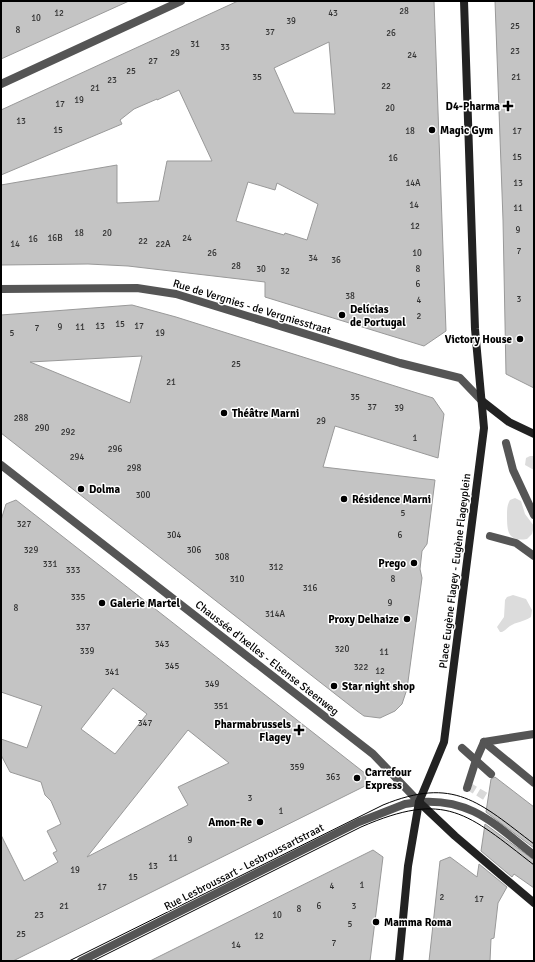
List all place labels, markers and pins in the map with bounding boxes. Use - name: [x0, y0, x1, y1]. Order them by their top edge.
- place label: D4-Pharma: [446, 100, 500, 113]
- marker: D4-Pharma: [503, 101, 513, 111]
- place label: Magic Gym: [440, 124, 493, 137]
- marker: Magic Gym: [427, 125, 437, 135]
- place label: Delícias de Portugal: [350, 303, 406, 329]
- marker: Delícias de Portugal: [337, 310, 347, 320]
- place label: Victory House: [445, 333, 513, 346]
- marker: Victory House: [515, 334, 525, 344]
- place label: Théâtre Marni: [232, 407, 299, 420]
- marker: Théâtre Marni: [219, 408, 229, 418]
- place label: Dolma: [89, 483, 120, 496]
- marker: Dolma: [76, 484, 86, 494]
- place label: Résidence Marni: [352, 493, 431, 506]
- marker: Résidence Marni: [339, 494, 349, 504]
- place label: Prego: [378, 557, 406, 570]
- marker: Prego: [409, 558, 419, 568]
- place label: Galerie Martel: [110, 597, 180, 610]
- marker: Galerie Martel: [97, 598, 107, 608]
- place label: Proxy Delhaize: [328, 613, 400, 626]
- marker: Proxy Delhaize: [402, 614, 412, 624]
- place label: Star night shop: [342, 680, 415, 693]
- marker: Star night shop: [329, 681, 339, 691]
- place label: Pharmabrussels Flagey: [214, 718, 292, 744]
- marker: Pharmabrussels Flagey: [294, 725, 304, 735]
- place label: Carrefour Express: [365, 766, 412, 792]
- marker: Carrefour Express: [352, 773, 362, 783]
- place label: Amon-Re: [208, 816, 253, 829]
- marker: Amon-Re: [255, 817, 265, 827]
- place label: Mamma Roma: [384, 916, 452, 929]
- marker: Mamma Roma: [371, 917, 381, 927]

